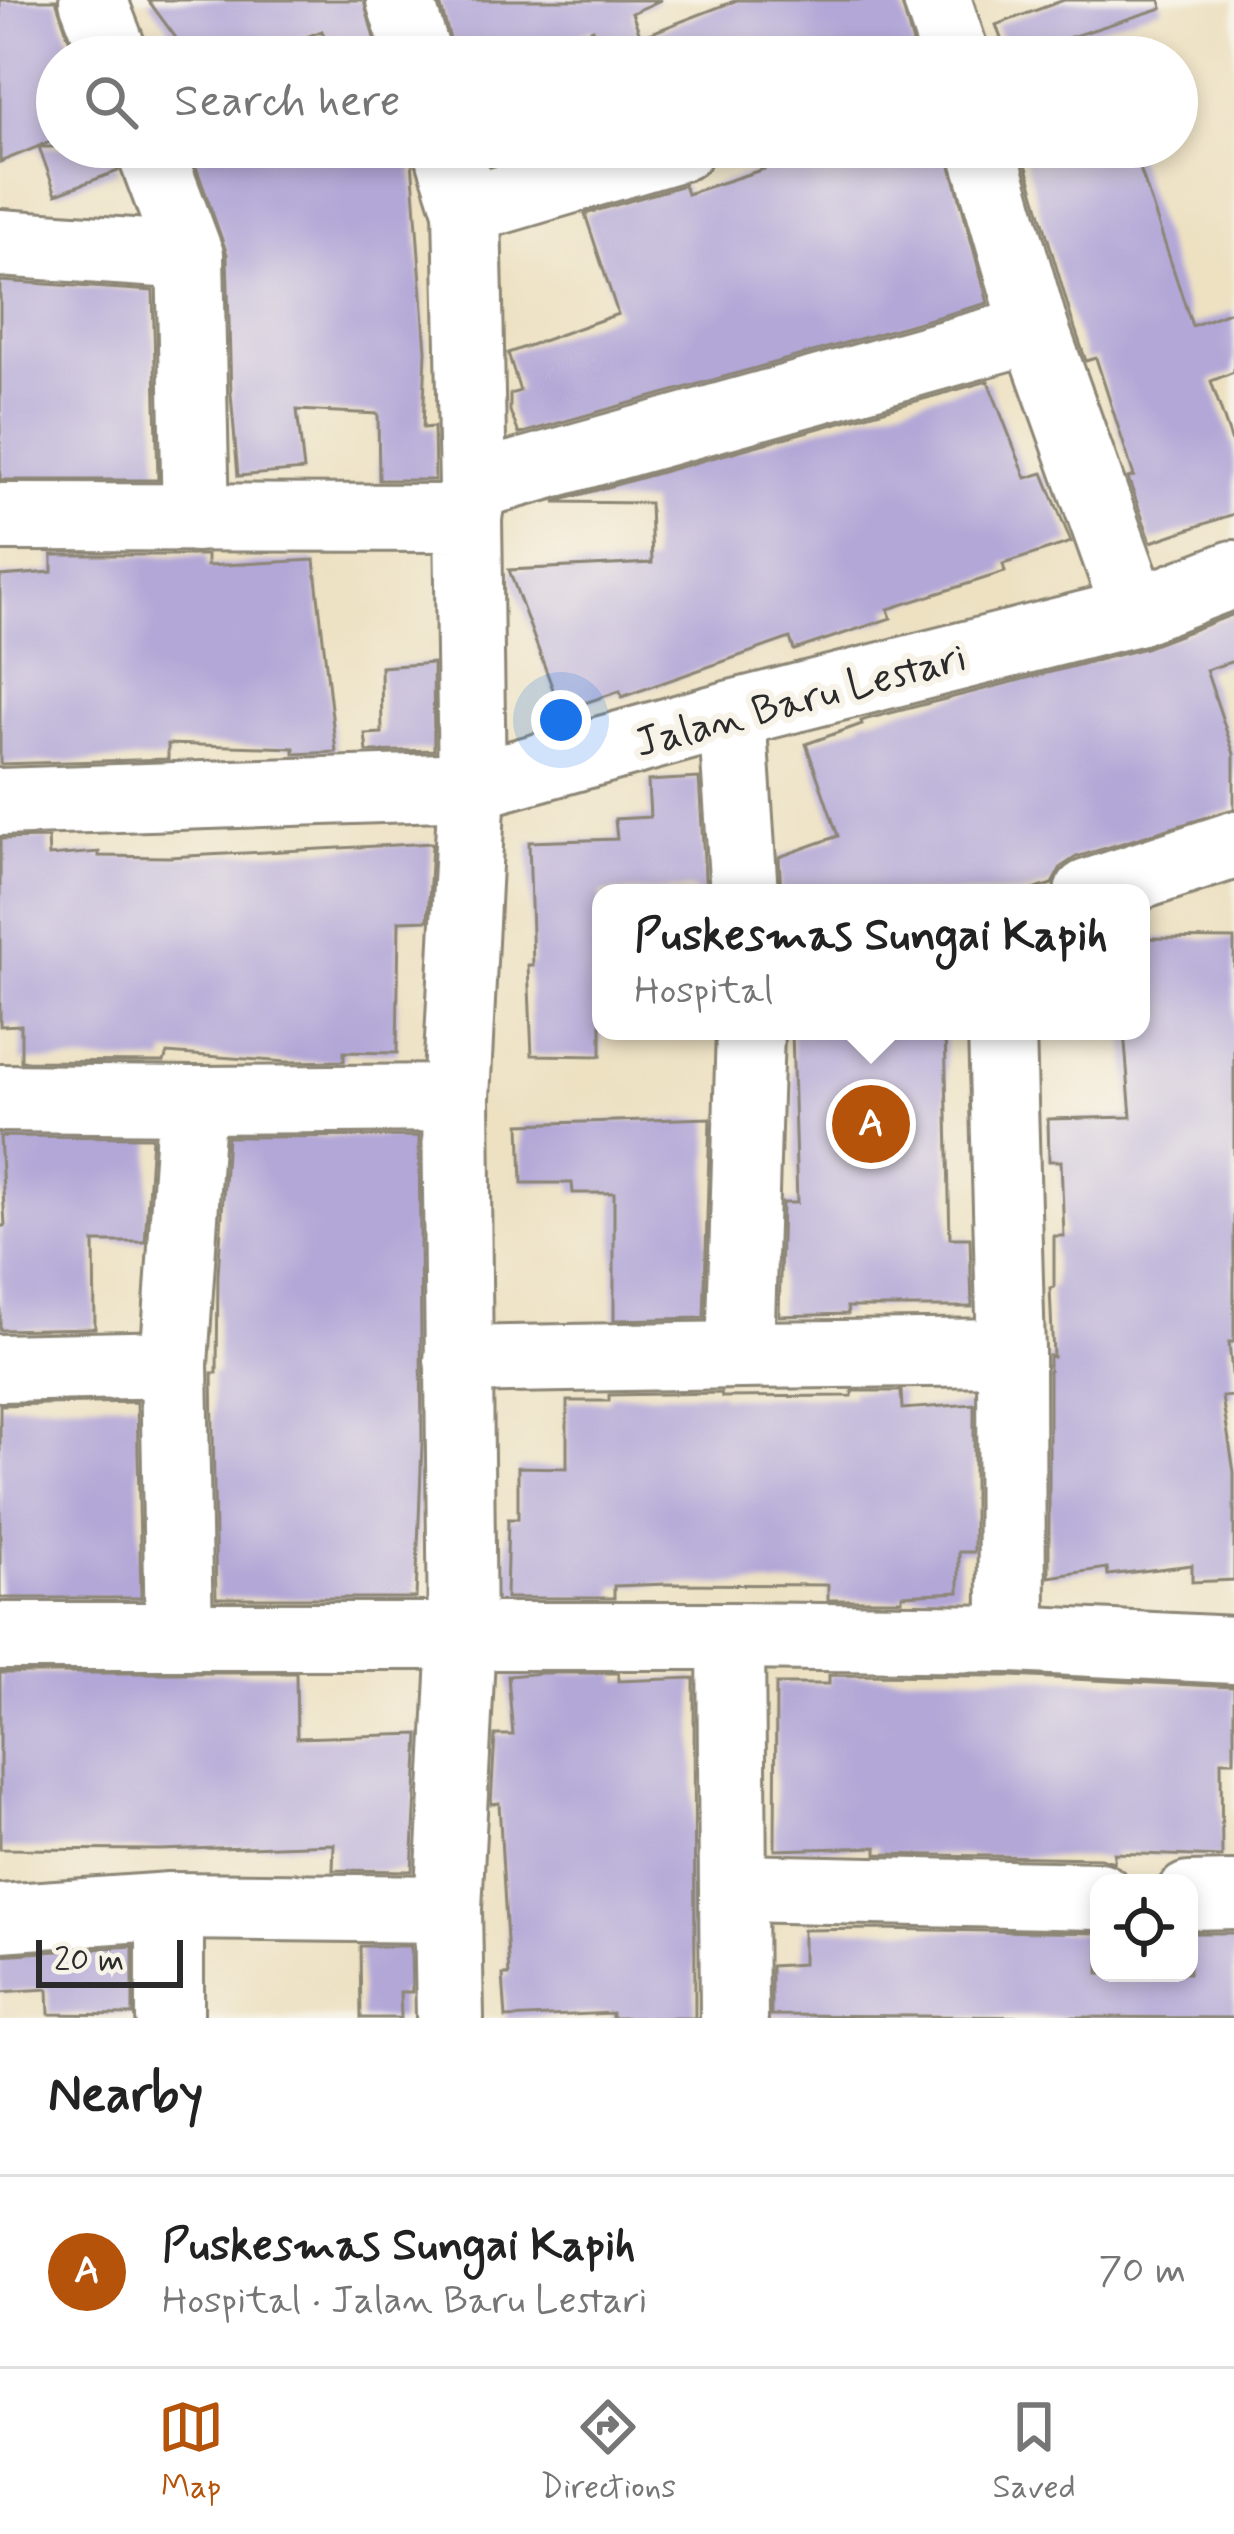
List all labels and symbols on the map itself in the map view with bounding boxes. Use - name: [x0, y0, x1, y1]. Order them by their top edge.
- street label: Jalan Baru Lestari: [629, 631, 973, 772]
- your location: [531, 690, 591, 750]
- pin: A: [832, 1079, 910, 1169]
- scale bar: [36, 1934, 183, 1987]

